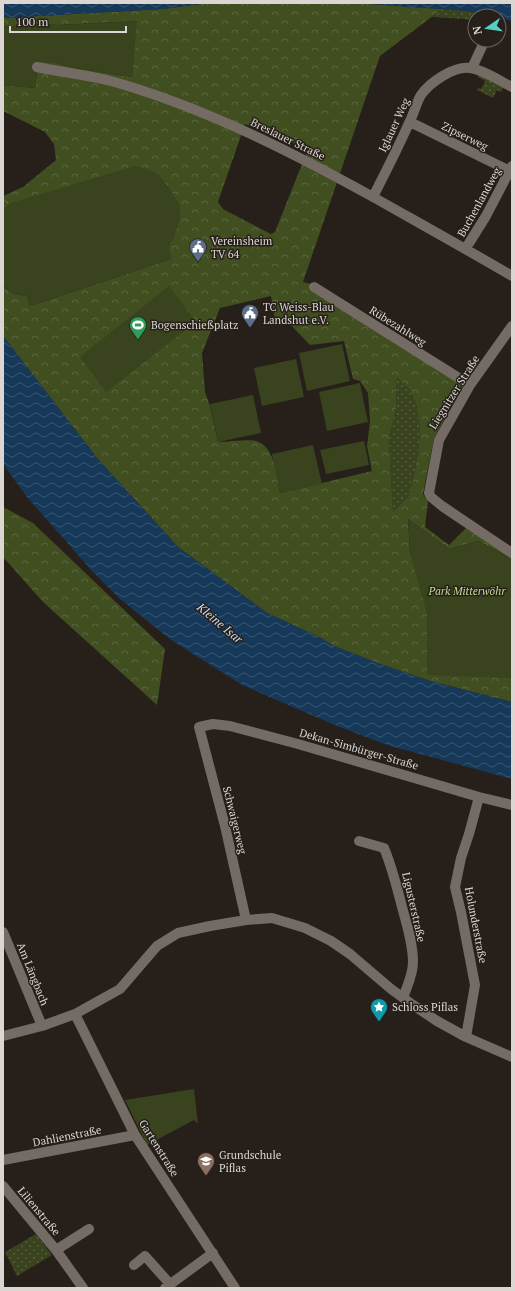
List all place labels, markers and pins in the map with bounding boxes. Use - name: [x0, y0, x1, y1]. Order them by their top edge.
- place label: Vereinsheim TV 64: [211, 234, 273, 261]
- public building icon: Vereinsheim TV 64: [188, 237, 208, 262]
- place label: TC Weiss-Blau Landshut e.V.: [263, 300, 335, 327]
- public building icon: TC Weiss-Blau Landshut e.V.: [240, 303, 260, 328]
- sports icon: Bogenschießplatz: [128, 315, 148, 340]
- place label: Bogenschießplatz: [151, 318, 238, 332]
- place icon: Schloss Piflas: [369, 997, 389, 1022]
- place label: Schloss Piflas: [392, 1000, 458, 1014]
- place label: Grundschule Piflas: [219, 1148, 282, 1175]
- school or university icon: Grundschule Piflas: [196, 1151, 216, 1176]

